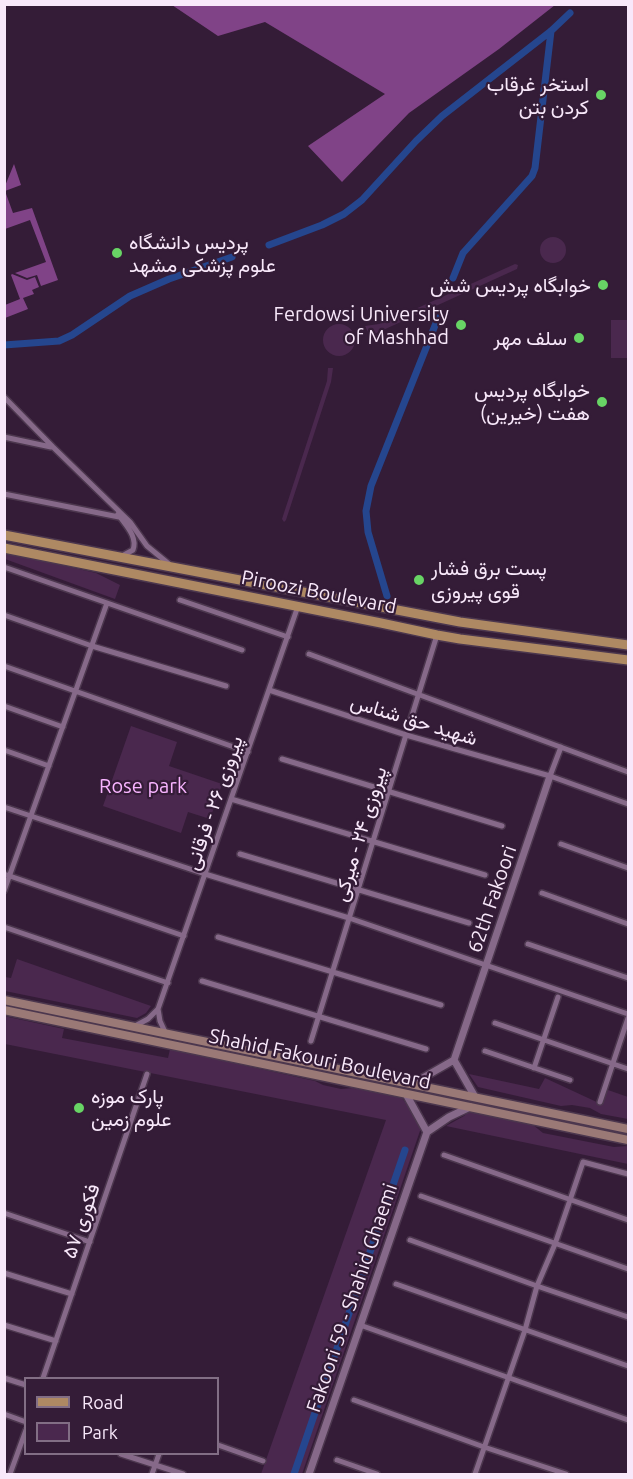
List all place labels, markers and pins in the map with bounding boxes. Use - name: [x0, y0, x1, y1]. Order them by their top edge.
- place label: استخر غرقاب کردن بتن: [487, 72, 589, 119]
- marker: استخر غرقاب کردن بتن: [594, 88, 608, 102]
- place label: پردیس دانشگاه علوم پزشکی مشهد: [129, 230, 276, 277]
- marker: پردیس دانشگاه علوم پزشکی مشهد: [110, 246, 124, 260]
- place label: خوابگاه پردیس شش: [430, 273, 591, 297]
- marker: خوابگاه پردیس شش: [596, 278, 610, 292]
- place label: Ferdowsi University of Mashhad: [274, 302, 449, 349]
- marker: Ferdowsi University of Mashhad: [454, 318, 468, 332]
- place label: سلف مهر: [493, 326, 567, 350]
- marker: سلف مهر: [572, 331, 586, 345]
- place label: خوابگاه پردیس هفت (خیرین): [474, 378, 590, 425]
- marker: خوابگاه پردیس هفت (خیرین): [595, 395, 609, 409]
- place label: پست برق فشار قوی پیروزی: [431, 556, 547, 603]
- marker: پست برق فشار قوی پیروزی: [412, 573, 426, 587]
- place label: پارک موزه علوم زمین: [91, 1084, 171, 1131]
- marker: پارک موزه علوم زمین: [72, 1101, 86, 1115]

